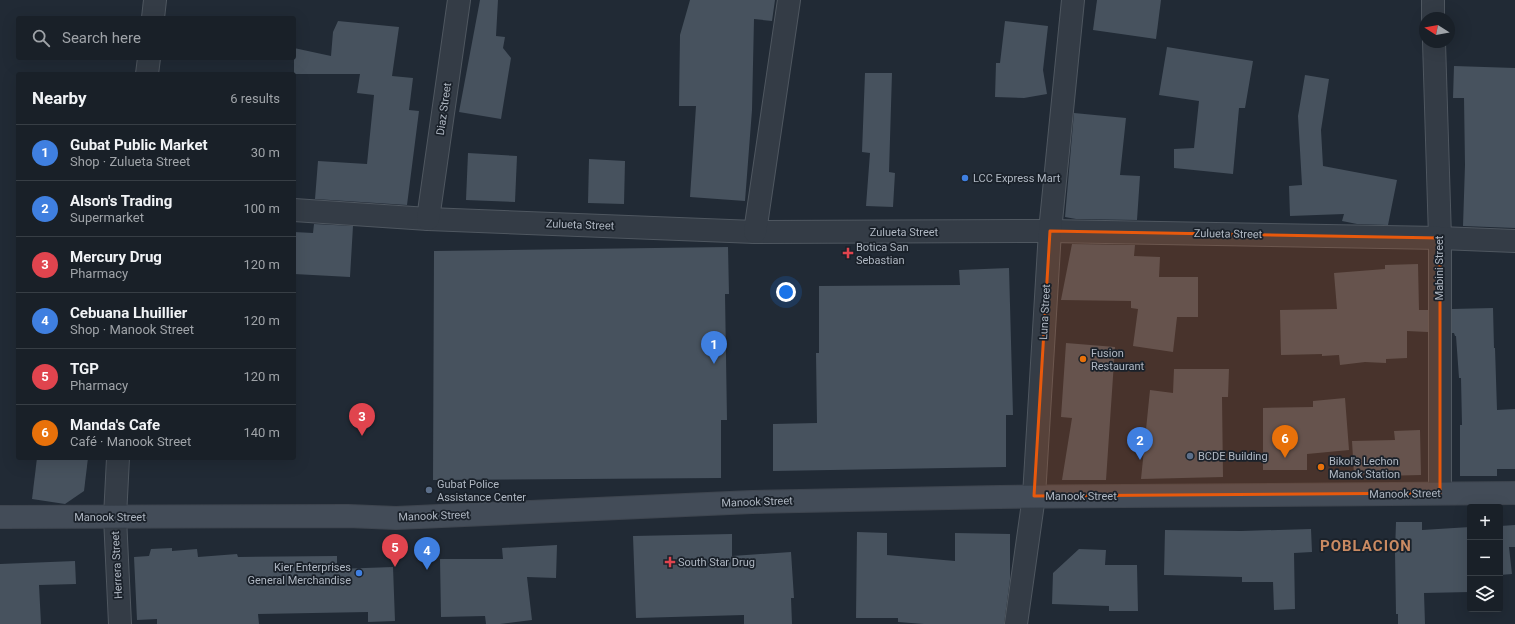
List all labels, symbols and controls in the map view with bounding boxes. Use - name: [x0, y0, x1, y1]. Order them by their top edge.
- north arrow: [1419, 12, 1455, 48]
- search box: [16, 16, 296, 60]
- icon: search: [30, 27, 52, 49]
- text: Search here: [62, 29, 141, 47]
- street label: Diaz Street: [434, 81, 454, 136]
- text: Nearby: [32, 88, 87, 108]
- text: 6 results: [230, 91, 280, 106]
- text: Gubat Public Market: [70, 136, 208, 154]
- text: 1: [41, 145, 49, 160]
- text: 30 m: [251, 145, 280, 160]
- text: Shop · Zulueta Street: [70, 154, 190, 169]
- place label: LCC Express Mart: [973, 172, 1061, 185]
- marker: LCC Express Mart: [960, 173, 970, 183]
- text: Alson's Trading: [70, 192, 172, 210]
- text: 2: [41, 201, 49, 216]
- text: 100 m: [243, 201, 280, 216]
- text: Supermarket: [70, 210, 144, 225]
- street label: Zulueta Street: [546, 217, 615, 233]
- street label: Zulueta Street: [870, 226, 939, 239]
- street label: Zulueta Street: [1194, 227, 1263, 241]
- street label: Mabini Street: [1433, 235, 1446, 300]
- place label: Botica San Sebastian: [856, 241, 908, 267]
- text: Mercury Drug: [70, 248, 162, 266]
- marker: Botica San Sebastian: [843, 248, 853, 258]
- text: 3: [41, 257, 49, 272]
- text: 120 m: [243, 257, 280, 272]
- text: Pharmacy: [70, 266, 128, 281]
- your location: [776, 282, 796, 302]
- street label: Luna Street: [1037, 284, 1053, 340]
- text: Cebuana Lhuillier: [70, 304, 187, 322]
- text: 4: [41, 313, 49, 328]
- text: 120 m: [243, 313, 280, 328]
- text: Shop · Manook Street: [70, 322, 194, 337]
- pin: 1: [701, 331, 727, 364]
- place label: Fusion Restaurant: [1091, 347, 1145, 373]
- marker: Fusion Restaurant: [1078, 354, 1088, 364]
- text: TGP: [70, 360, 99, 378]
- text: 5: [41, 369, 49, 384]
- text: 120 m: [243, 369, 280, 384]
- text: Pharmacy: [70, 378, 128, 393]
- pin: 3: [349, 403, 375, 436]
- text: Manda's Cafe: [70, 416, 160, 434]
- text: 6: [41, 425, 49, 440]
- text: 140 m: [243, 425, 280, 440]
- pin: 6: [1272, 425, 1298, 458]
- pin: 2: [1127, 427, 1153, 460]
- text: Café · Manook Street: [70, 434, 191, 449]
- place label: BCDE Building: [1198, 450, 1268, 463]
- marker: BCDE Building: [1185, 451, 1195, 461]
- place label: Bikol's Lechon Manok Station: [1329, 455, 1400, 481]
- marker: Bikol's Lechon Manok Station: [1316, 462, 1326, 472]
- place label: Gubat Police Assistance Center: [437, 478, 526, 504]
- marker: Gubat Police Assistance Center: [424, 485, 434, 495]
- street label: Manook Street: [1369, 487, 1441, 501]
- street label: Manook Street: [1045, 490, 1117, 503]
- street label: Manook Street: [721, 494, 793, 510]
- map controls: [1467, 504, 1503, 612]
- button: +: [1467, 504, 1503, 540]
- street label: Manook Street: [398, 508, 470, 524]
- street label: Manook Street: [74, 511, 146, 524]
- street label: Herrera Street: [109, 530, 125, 599]
- pin: 5: [382, 534, 408, 567]
- pin: 4: [414, 537, 440, 570]
- district label: POBLACION: [1320, 537, 1412, 555]
- button: −: [1467, 540, 1503, 576]
- place label: South Star Drug: [678, 556, 755, 569]
- marker: South Star Drug: [665, 557, 675, 567]
- place label: Kier Enterprises General Merchandise: [248, 561, 351, 587]
- marker: Kier Enterprises General Merchandise: [354, 568, 364, 578]
- button: layers: [1467, 576, 1503, 612]

